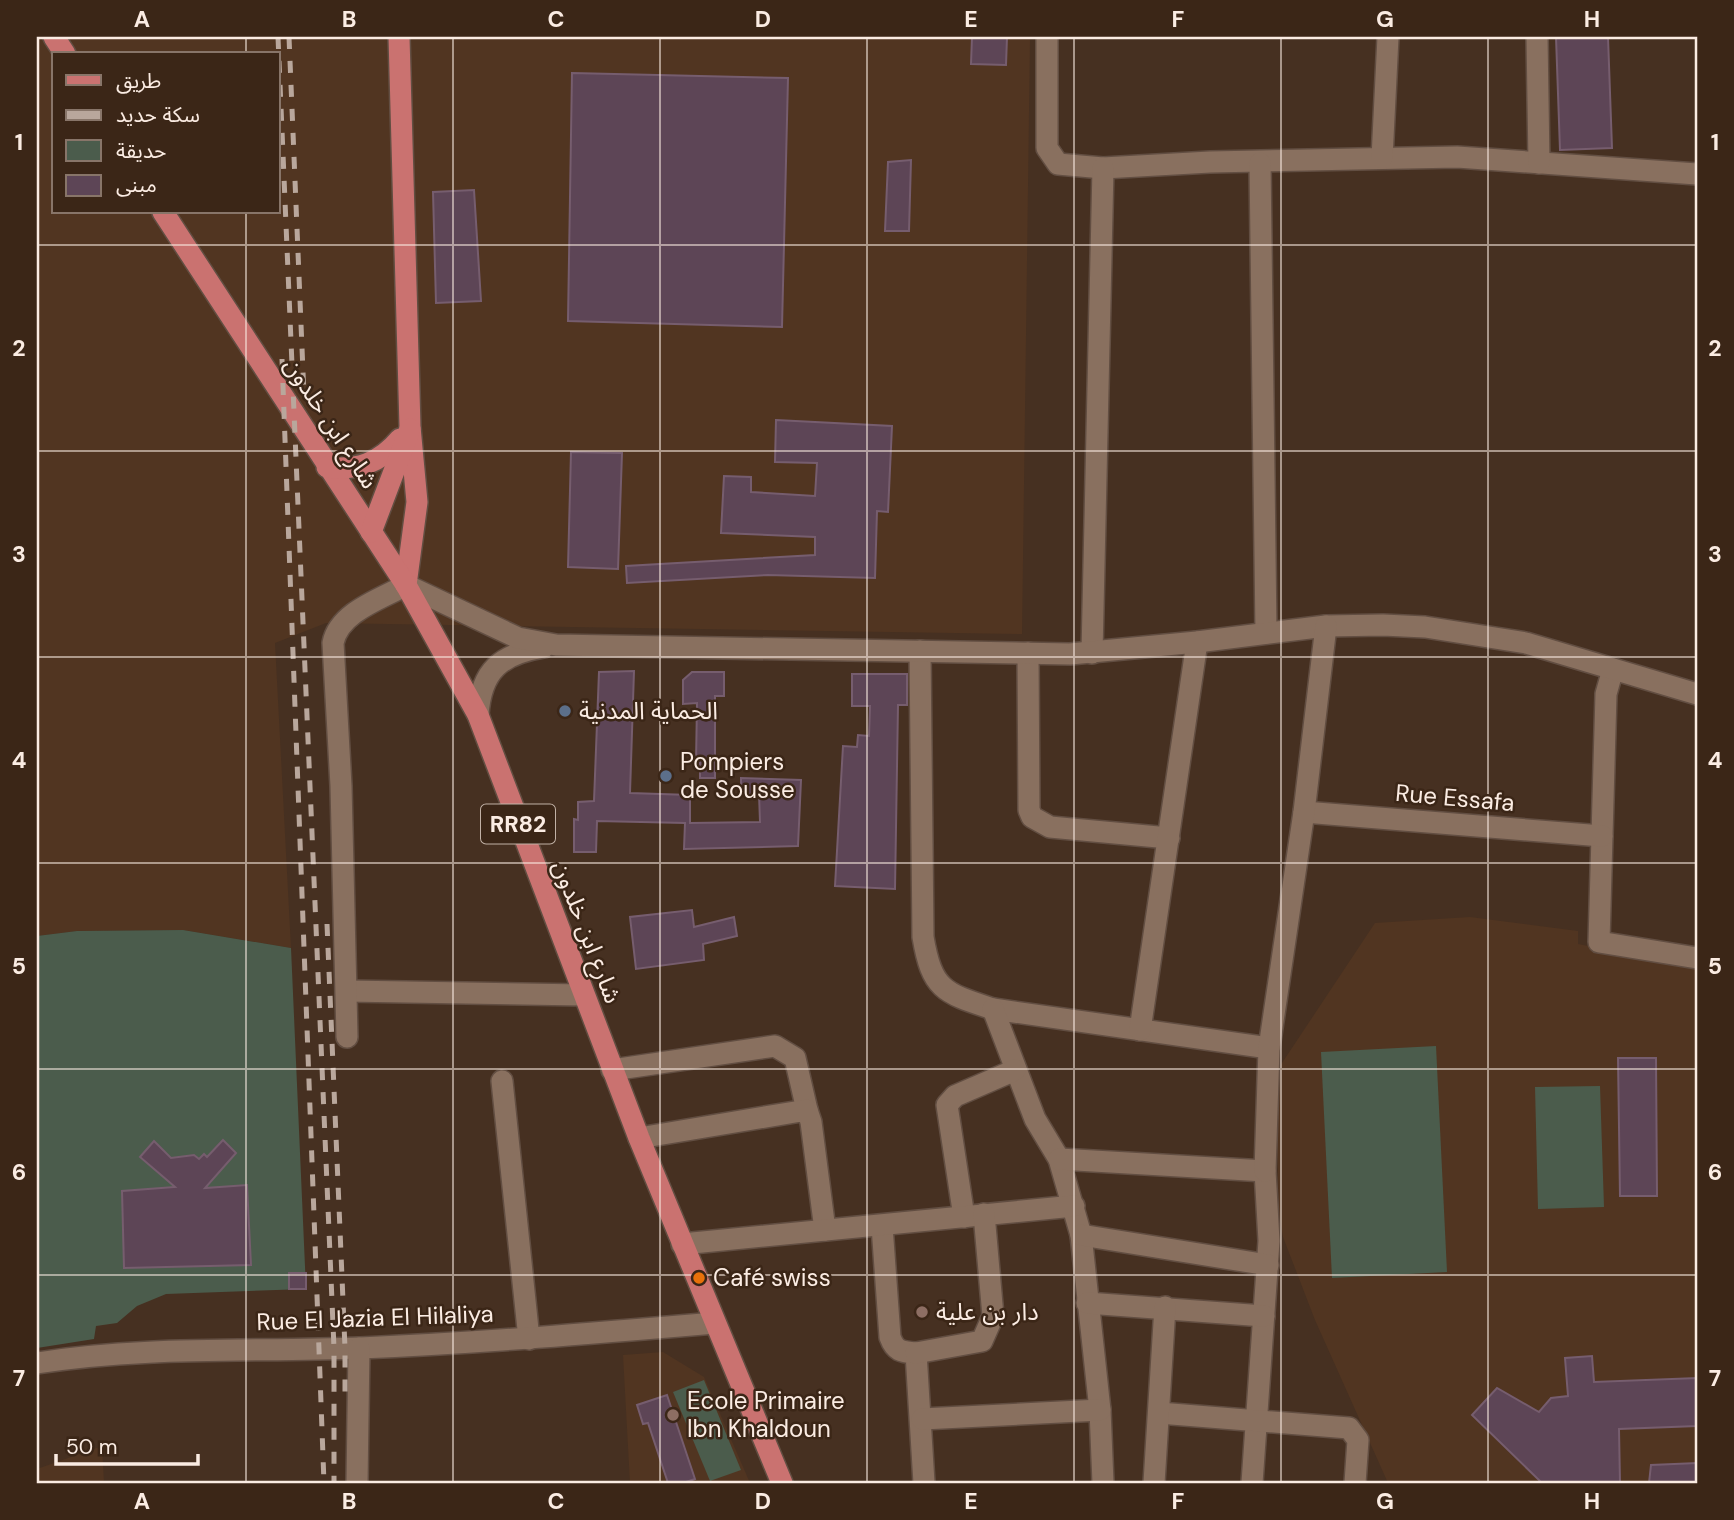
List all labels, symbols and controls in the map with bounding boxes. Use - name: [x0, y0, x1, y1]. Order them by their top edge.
- text: A: [134, 4, 150, 34]
- text: B: [342, 4, 356, 34]
- text: C: [548, 4, 564, 34]
- text: D: [755, 4, 771, 34]
- text: E: [964, 4, 978, 34]
- text: F: [1172, 4, 1185, 34]
- text: G: [1376, 4, 1394, 34]
- text: H: [1584, 4, 1600, 34]
- legend: [52, 52, 280, 214]
- text: طريق: [116, 67, 161, 95]
- text: سكة حديد: [116, 101, 200, 129]
- text: 1: [15, 127, 23, 157]
- text: 1: [1711, 127, 1719, 157]
- text: حديقة: [116, 137, 166, 165]
- text: مبنى: [116, 171, 157, 199]
- text: 2: [12, 333, 26, 363]
- text: 2: [1708, 333, 1722, 363]
- street label: شارع ابن خلدون: [276, 351, 385, 495]
- text: 3: [12, 539, 26, 569]
- text: 3: [1708, 539, 1722, 569]
- place label: الحماية المدنية: [579, 695, 718, 726]
- marker: الحماية المدنية: [557, 703, 573, 719]
- text: 4: [12, 745, 27, 775]
- text: 4: [1708, 745, 1723, 775]
- place label: Pompiers de Sousse: [680, 746, 795, 805]
- marker: Pompiers de Sousse: [658, 768, 674, 784]
- street label: Rue Essafa: [1394, 777, 1516, 818]
- road number: RR82: [481, 804, 555, 844]
- street label: شارع ابن خلدون: [544, 856, 629, 1008]
- text: 5: [12, 951, 26, 981]
- text: 5: [1708, 951, 1722, 981]
- text: 6: [12, 1157, 26, 1187]
- text: 6: [1708, 1157, 1722, 1187]
- place label: Café swiss: [713, 1262, 831, 1293]
- marker: Café swiss: [691, 1270, 707, 1286]
- place label: دار بن علية: [936, 1296, 1039, 1327]
- street label: Rue El Jazia El Hilaliya: [256, 1298, 494, 1337]
- marker: دار بن علية: [914, 1304, 930, 1320]
- text: 7: [13, 1363, 25, 1393]
- text: 7: [1709, 1363, 1721, 1393]
- place label: Ecole Primaire Ibn Khaldoun: [687, 1385, 845, 1444]
- marker: Ecole Primaire Ibn Khaldoun: [665, 1407, 681, 1423]
- scale bar: [56, 1422, 198, 1466]
- text: 50 m: [66, 1433, 117, 1461]
- text: A: [134, 1486, 150, 1516]
- text: B: [342, 1486, 356, 1516]
- text: C: [548, 1486, 564, 1516]
- text: D: [755, 1486, 771, 1516]
- text: E: [964, 1486, 978, 1516]
- text: F: [1172, 1486, 1185, 1516]
- text: G: [1376, 1486, 1394, 1516]
- text: H: [1584, 1486, 1600, 1516]

